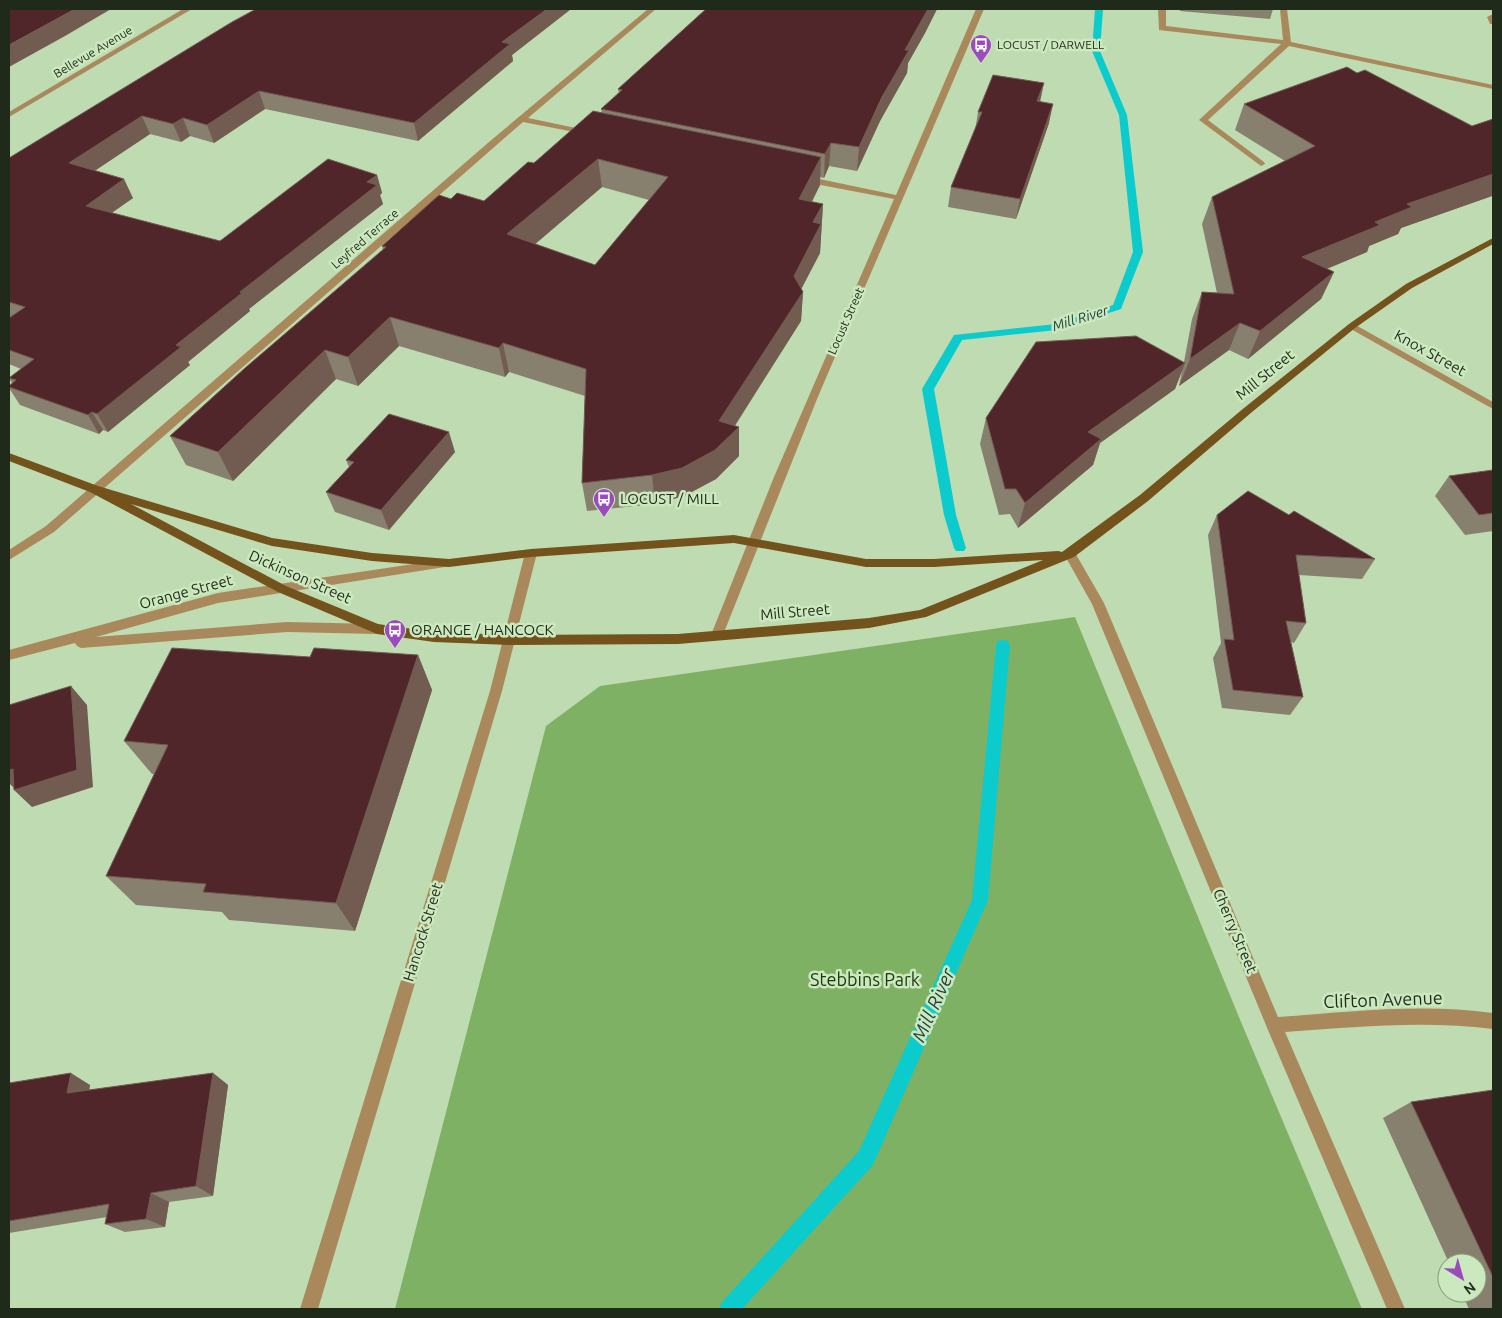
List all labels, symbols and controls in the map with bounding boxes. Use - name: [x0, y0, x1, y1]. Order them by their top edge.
- street label: Bellevue Avenue: [51, 23, 135, 80]
- bus stop icon: LOCUST / DARWELL: [969, 33, 993, 64]
- place label: LOCUST / DARWELL: [997, 38, 1104, 51]
- street label: Leyfred Terrace: [329, 206, 401, 271]
- street label: Locust Street: [825, 285, 866, 356]
- water label: Mill River: [1050, 302, 1110, 334]
- street label: Knox Street: [1391, 326, 1469, 379]
- street label: Mill Street: [1232, 346, 1297, 403]
- bus stop icon: LOCUST / MILL: [592, 487, 616, 518]
- place label: LOCUST / MILL: [620, 490, 719, 507]
- street label: Dickinson Street: [246, 546, 354, 607]
- street label: Orange Street: [137, 571, 234, 612]
- street label: Mill Street: [759, 600, 831, 623]
- bus stop icon: ORANGE / HANCOCK: [383, 618, 407, 649]
- place label: ORANGE / HANCOCK: [411, 621, 554, 638]
- street label: Hancock Street: [399, 880, 446, 983]
- street label: Cherry Street: [1210, 886, 1261, 976]
- water label: Mill River: [907, 964, 959, 1045]
- park label: Stebbins Park: [810, 969, 920, 989]
- street label: Clifton Avenue: [1323, 987, 1443, 1011]
- north arrow: [1437, 1253, 1487, 1303]
- text: N: [1461, 1279, 1479, 1298]

